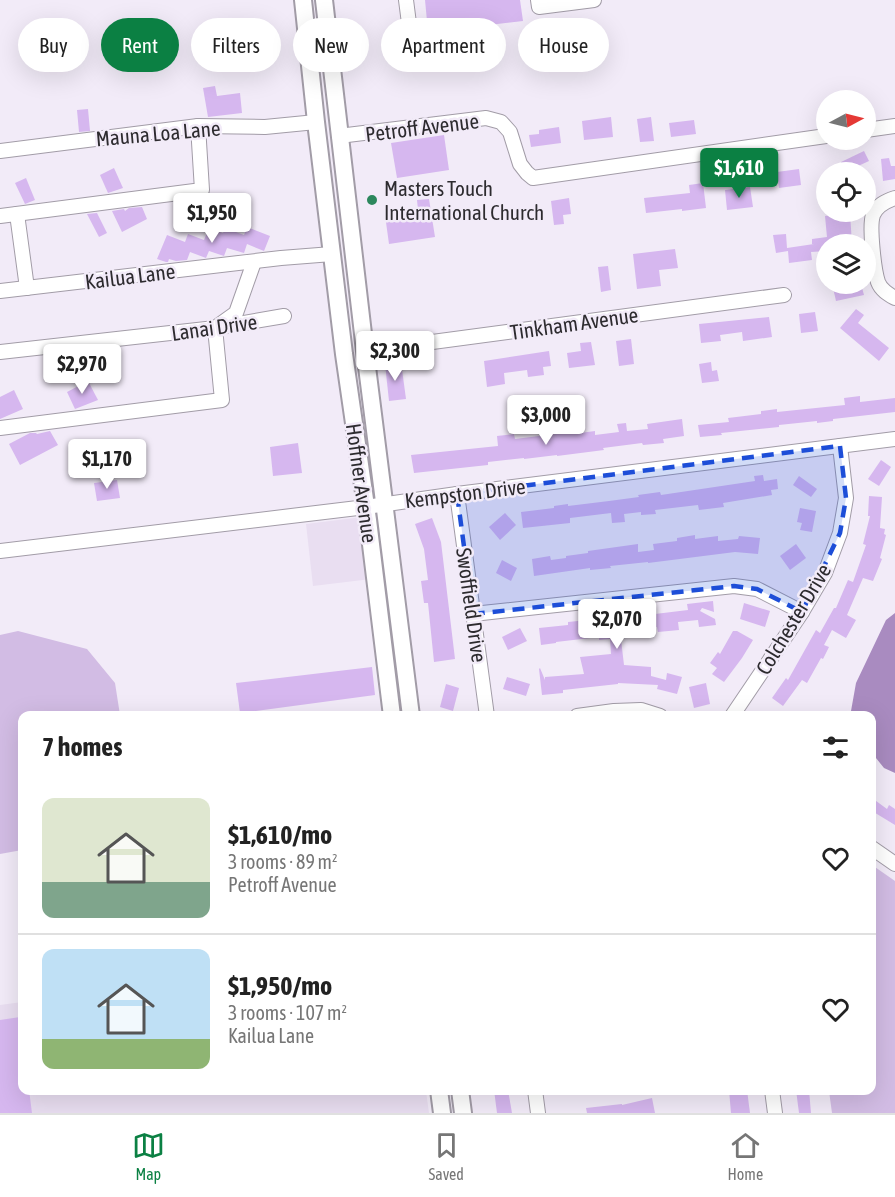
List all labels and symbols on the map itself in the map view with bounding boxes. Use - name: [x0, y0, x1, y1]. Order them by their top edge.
- north arrow: [816, 90, 876, 150]
- street label: Petroff Avenue: [364, 108, 480, 146]
- street label: Mauna Loa Lane: [95, 116, 221, 150]
- pin: $1,610: [690, 148, 788, 199]
- place label: Masters Touch International Church: [384, 176, 544, 224]
- pin: $1,950: [163, 193, 261, 244]
- marker: Masters Touch International Church: [365, 193, 379, 207]
- street label: Kailua Lane: [84, 259, 176, 293]
- street label: Tinkham Avenue: [508, 302, 640, 344]
- street label: Lanai Drive: [170, 309, 258, 345]
- pin: $2,300: [346, 331, 444, 382]
- pin: $2,970: [33, 344, 131, 395]
- pin: $3,000: [497, 395, 595, 446]
- street label: Hoffner Avenue: [342, 422, 382, 544]
- pin: $1,170: [58, 439, 156, 490]
- street label: Kempston Drive: [403, 474, 527, 512]
- street label: Swoffield Drive: [452, 546, 492, 664]
- street label: Colchester Drive: [751, 559, 835, 679]
- pin: $2,070: [568, 599, 666, 650]

